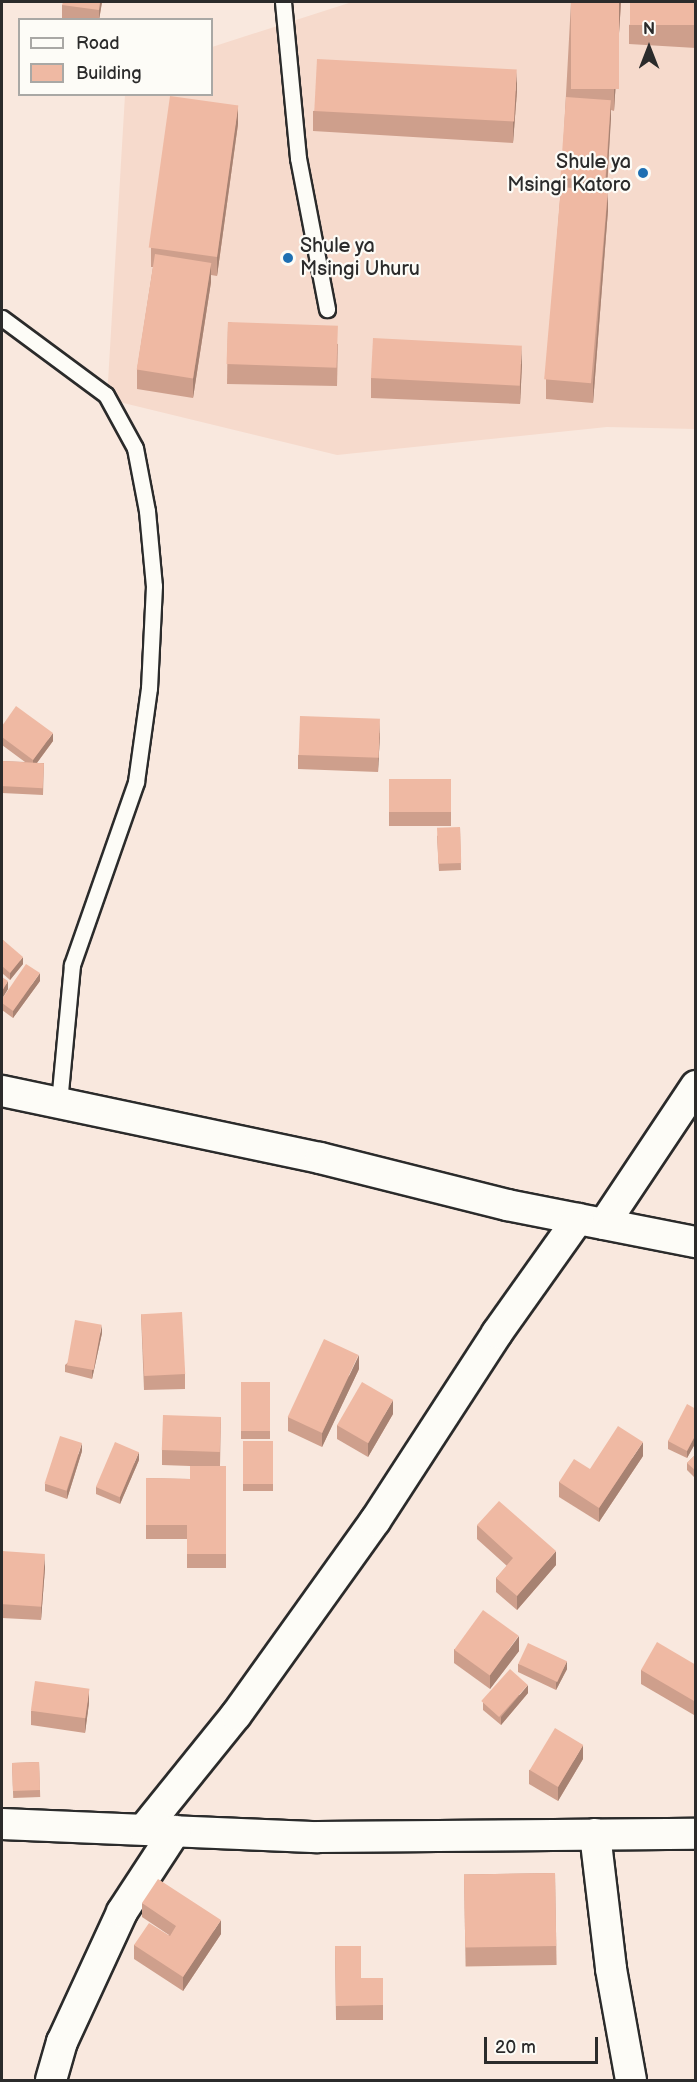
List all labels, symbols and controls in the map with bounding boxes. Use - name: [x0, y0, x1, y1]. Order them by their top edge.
- legend: [18, 18, 213, 96]
- north arrow: [619, 18, 679, 78]
- text: N: [643, 20, 655, 39]
- text: Road: [76, 33, 120, 54]
- text: Building: [76, 63, 142, 84]
- place label: Shule ya Msingi Katoro: [507, 150, 631, 197]
- marker: Shule ya Msingi Katoro: [636, 166, 650, 180]
- place label: Shule ya Msingi Uhuru: [300, 234, 420, 281]
- marker: Shule ya Msingi Uhuru: [281, 251, 295, 265]
- scale bar: [487, 2025, 601, 2063]
- text: 20 m: [495, 2037, 536, 2058]

